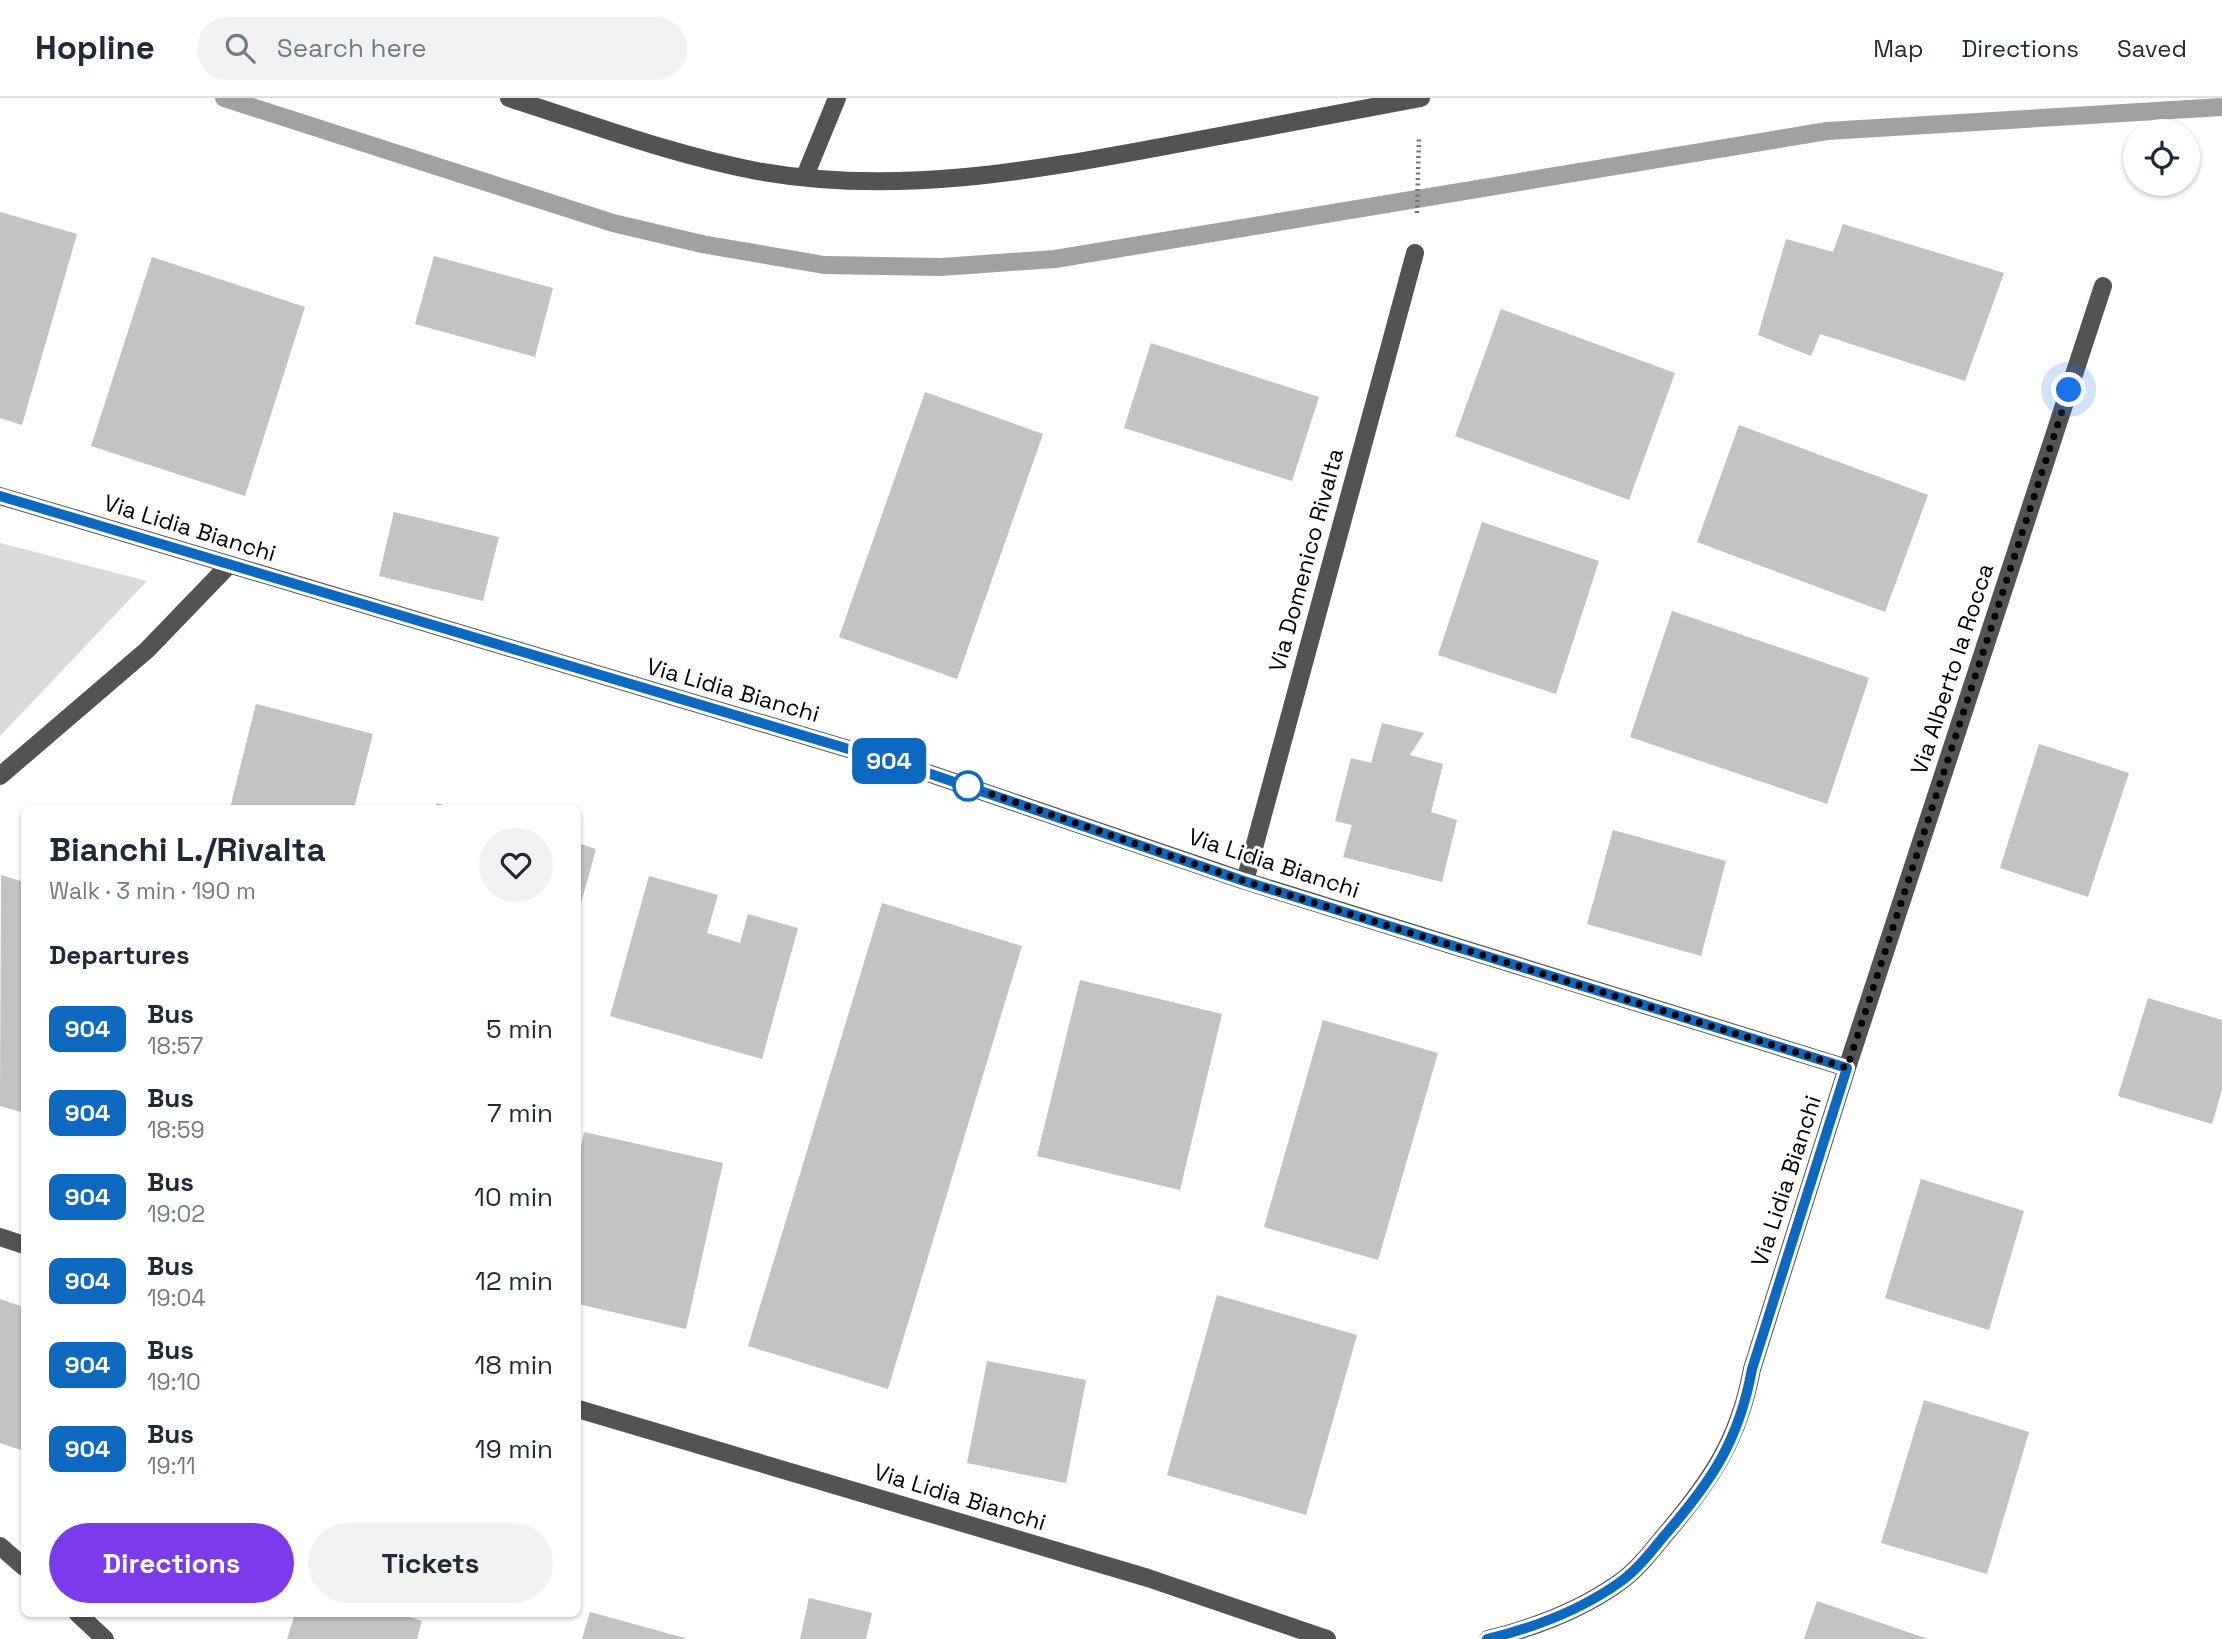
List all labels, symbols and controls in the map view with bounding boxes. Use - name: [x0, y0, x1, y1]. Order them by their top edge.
- search box: [197, 17, 687, 80]
- text: Hopline: [35, 27, 155, 69]
- icon: search: [221, 29, 259, 67]
- text: Search here: [277, 31, 427, 65]
- text: Map: [1873, 33, 1923, 64]
- text: Directions: [1961, 33, 2079, 64]
- text: Saved: [2117, 33, 2187, 64]
- map controls: [2123, 119, 2200, 196]
- button: locate: [2123, 119, 2200, 196]
- your location: [2051, 372, 2086, 407]
- street label: Via Domenico Rivalta: [1262, 445, 1350, 675]
- street label: Via Lidia Bianchi: [100, 488, 280, 568]
- street label: Via Alberto la Rocca: [1904, 560, 2000, 778]
- street label: Via Lidia Bianchi: [643, 651, 823, 729]
- line badge: 904: [849, 738, 929, 784]
- text: 904: [866, 745, 912, 776]
- unlabelled marker: [953, 771, 983, 801]
- street label: Via Lidia Bianchi: [1185, 821, 1363, 905]
- button: heart: [479, 828, 553, 902]
- text: Bianchi L./Rivalta: [49, 829, 326, 871]
- text: Walk · 3 min · 190 m: [49, 876, 256, 906]
- text: Departures: [49, 938, 190, 972]
- text: Bus: [147, 997, 194, 1031]
- text: 5 min: [486, 1012, 553, 1046]
- text: 904: [65, 1013, 110, 1044]
- text: 18:57: [147, 1031, 203, 1061]
- text: Bus: [147, 1081, 194, 1115]
- street label: Via Lidia Bianchi: [1744, 1092, 1828, 1270]
- text: 7 min: [487, 1096, 553, 1130]
- text: 904: [65, 1097, 110, 1128]
- text: 18:59: [147, 1115, 205, 1145]
- text: Bus: [147, 1165, 194, 1199]
- text: 10 min: [474, 1180, 553, 1214]
- text: 904: [65, 1181, 110, 1212]
- text: 19:02: [147, 1199, 205, 1229]
- text: Bus: [147, 1249, 194, 1283]
- text: 12 min: [475, 1264, 553, 1298]
- text: 904: [65, 1265, 110, 1296]
- text: 19:04: [147, 1283, 206, 1313]
- text: Bus: [147, 1333, 194, 1367]
- text: 18 min: [475, 1348, 553, 1382]
- text: 904: [65, 1349, 110, 1380]
- text: 19:10: [147, 1367, 201, 1397]
- text: Bus: [147, 1417, 194, 1451]
- text: 19 min: [475, 1432, 553, 1466]
- text: 904: [65, 1433, 110, 1464]
- text: 19:11: [147, 1451, 196, 1481]
- street label: Via Lidia Bianchi: [870, 1457, 1050, 1537]
- button: Directions: [49, 1523, 294, 1603]
- button: Tickets: [308, 1523, 553, 1603]

